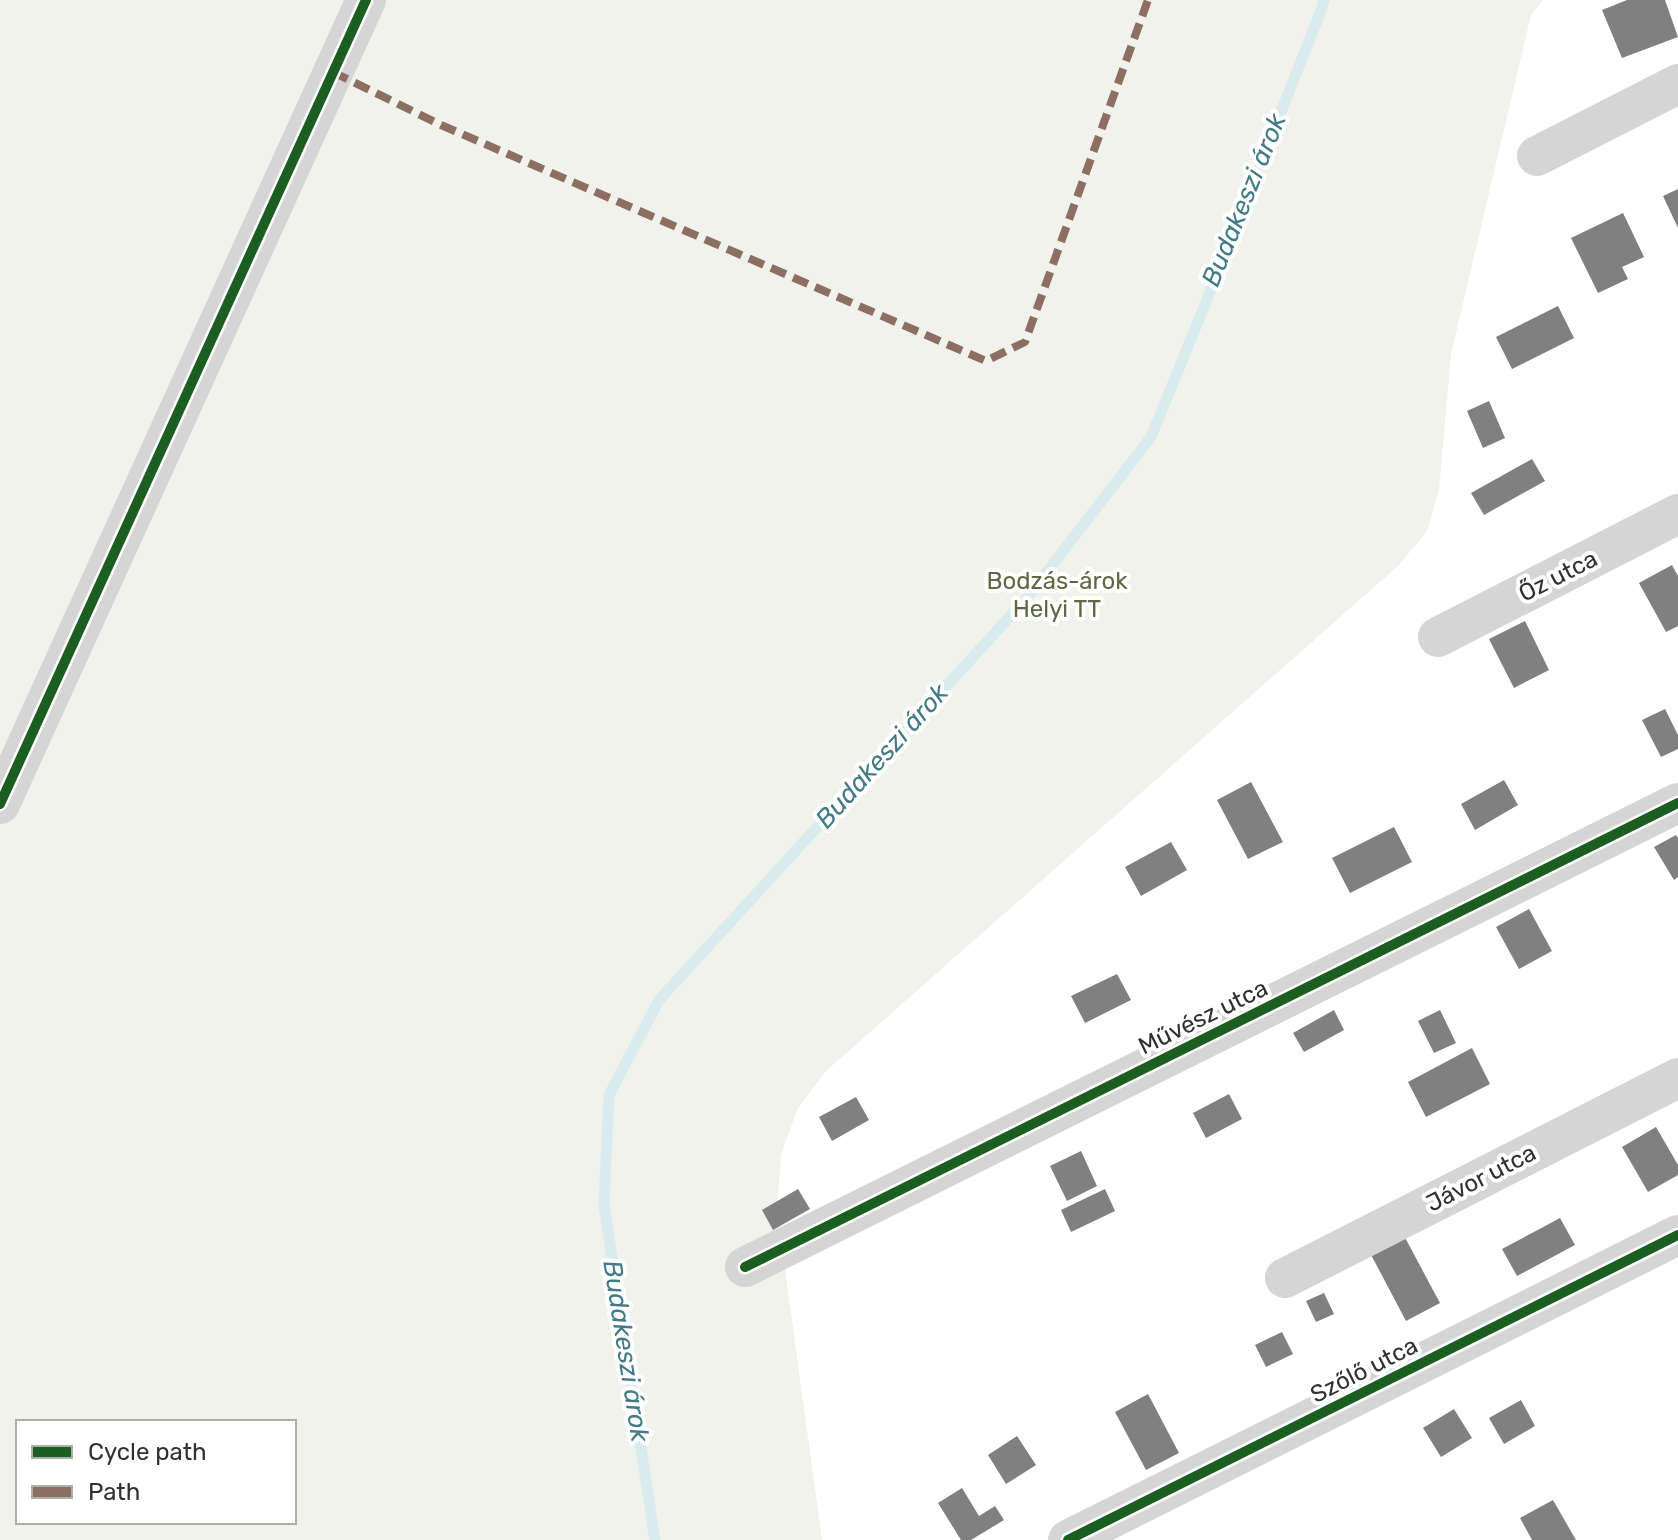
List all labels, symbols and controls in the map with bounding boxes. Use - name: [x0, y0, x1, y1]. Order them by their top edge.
- water label: Budakeszi árok: [1195, 109, 1293, 291]
- street label: Őz utca: [1514, 544, 1602, 608]
- park label: Bodzás-árok Helyi TT: [986, 567, 1128, 623]
- water label: Budakeszi árok: [809, 677, 955, 835]
- street label: Művész utca: [1134, 974, 1272, 1060]
- street label: Jávor utca: [1421, 1138, 1541, 1218]
- water label: Budakeszi árok: [596, 1258, 656, 1445]
- street label: Szőlő utca: [1306, 1331, 1422, 1409]
- legend: [16, 1420, 296, 1524]
- text: Cycle path: [88, 1438, 207, 1466]
- text: Path: [88, 1478, 140, 1506]

